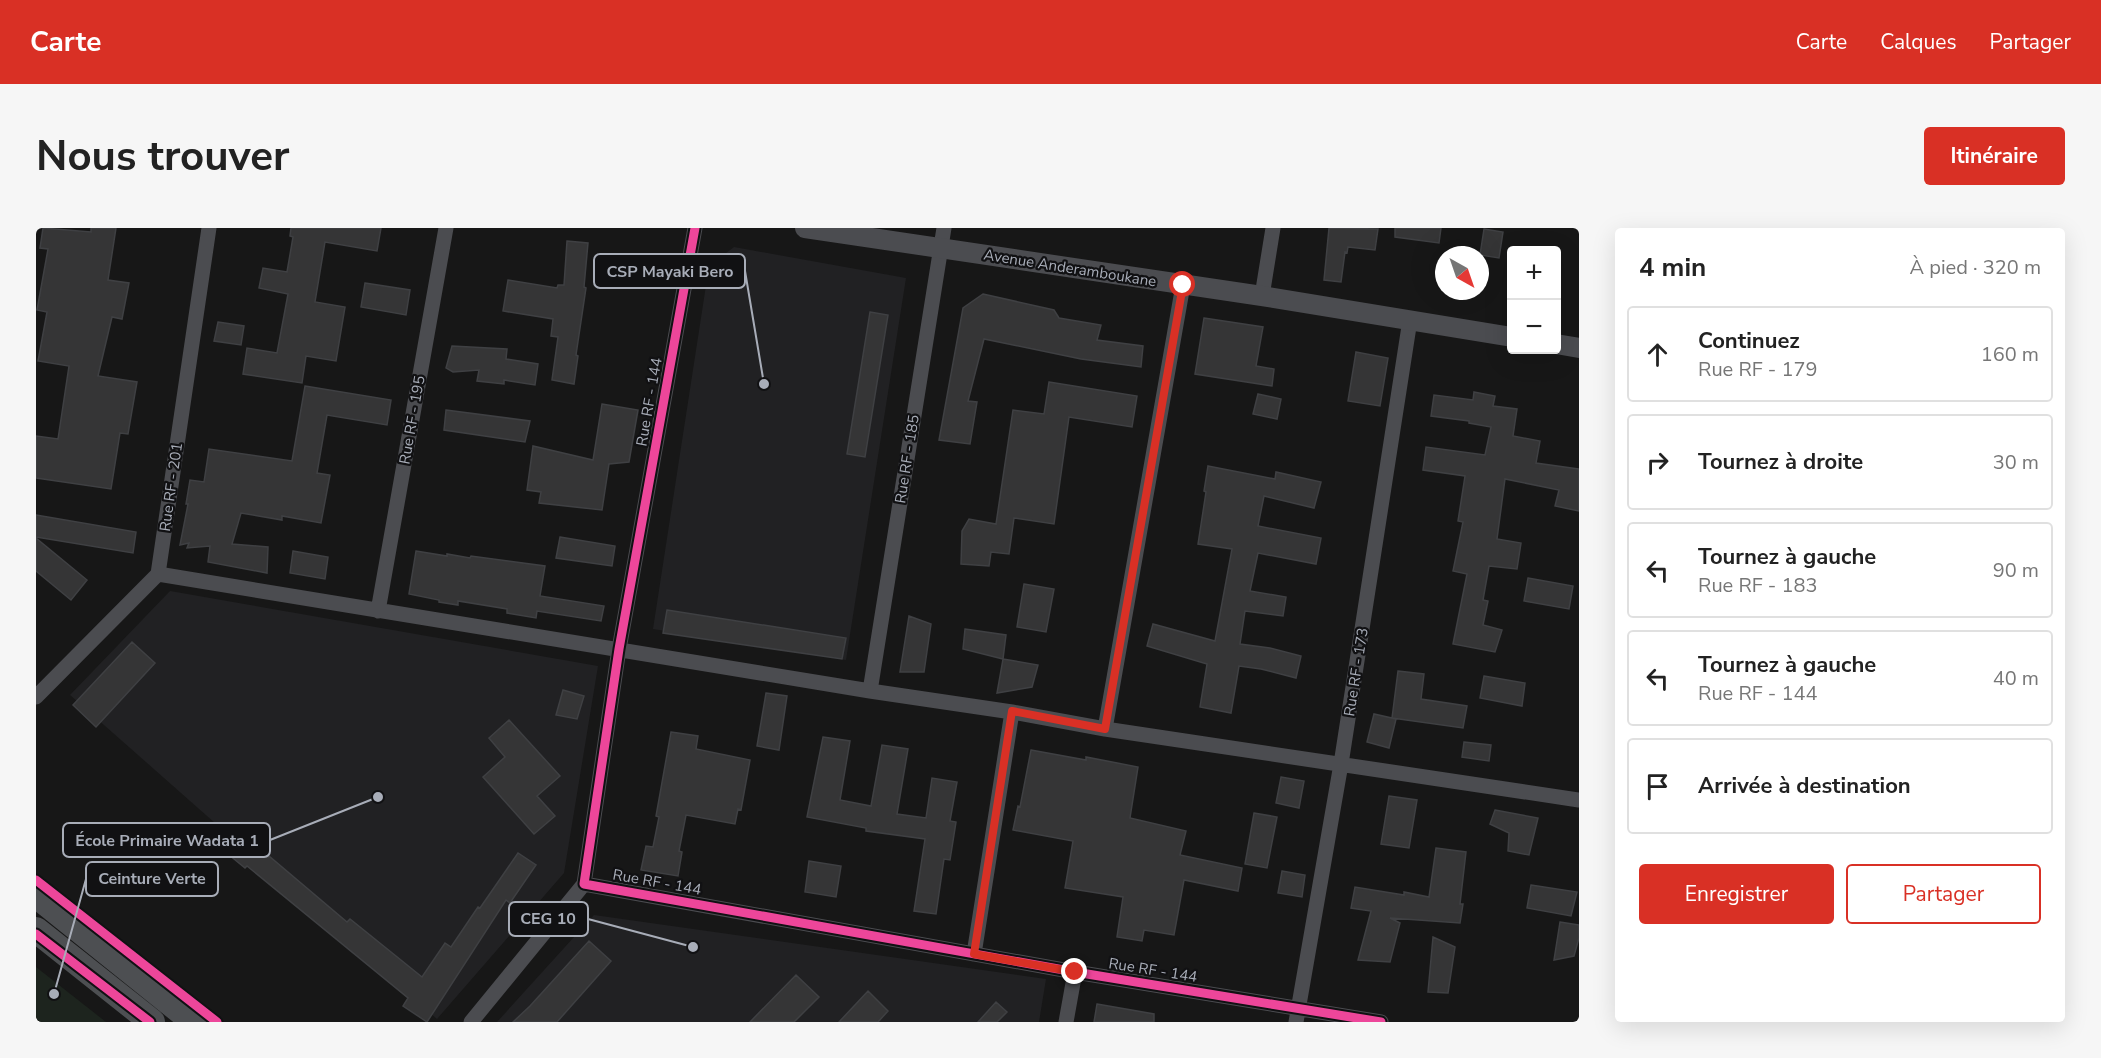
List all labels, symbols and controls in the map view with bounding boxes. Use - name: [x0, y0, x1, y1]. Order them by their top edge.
- text: Carte: [30, 23, 101, 61]
- text: Carte: [1796, 28, 1847, 56]
- text: Calques: [1880, 28, 1957, 56]
- text: Partager: [1990, 28, 2071, 56]
- button: Itinéraire: [1924, 127, 2065, 185]
- text: Nous trouver: [36, 128, 289, 185]
- street label: Avenue Anderamboukane: [982, 244, 1158, 292]
- north arrow: [1435, 246, 1489, 300]
- map controls: [1507, 246, 1561, 354]
- button: +: [1507, 246, 1561, 300]
- text: 4 min: [1639, 250, 1706, 285]
- callout: CSP Mayaki Bero: [594, 254, 745, 288]
- text: À pied · 320 m: [1910, 254, 2041, 281]
- text: CSP Mayaki Bero: [606, 261, 734, 283]
- route start: [1169, 271, 1195, 297]
- button: −: [1507, 300, 1561, 354]
- text: Continuez: [1698, 326, 1800, 356]
- icon: ahead: [1641, 338, 1674, 371]
- text: 160 m: [1981, 341, 2039, 368]
- street label: Rue RF - 144: [631, 356, 667, 448]
- text: Rue RF - 179: [1698, 356, 1817, 383]
- street label: Rue RF - 195: [394, 374, 430, 466]
- street label: Rue RF - 185: [890, 413, 924, 505]
- street label: Rue RF - 201: [155, 441, 187, 533]
- icon: right: [1641, 446, 1674, 479]
- text: Tournez à droite: [1698, 447, 1863, 477]
- text: 30 m: [1993, 449, 2039, 476]
- text: Tournez à gauche: [1698, 542, 1876, 572]
- icon: left: [1641, 554, 1674, 587]
- text: 90 m: [1993, 557, 2039, 584]
- text: Rue RF - 183: [1698, 572, 1817, 599]
- street label: Rue RF - 173: [1339, 626, 1373, 718]
- text: Tournez à gauche: [1698, 650, 1876, 680]
- icon: left: [1641, 662, 1674, 695]
- text: 40 m: [1993, 665, 2039, 692]
- text: Rue RF - 144: [1698, 680, 1817, 707]
- icon: arrive: [1641, 770, 1674, 803]
- text: Arrivée à destination: [1698, 771, 1911, 801]
- callout: École Primaire Wadata 1: [63, 823, 270, 857]
- text: École Primaire Wadata 1: [75, 830, 259, 852]
- callout: Ceinture Verte: [86, 862, 218, 896]
- street label: Rue RF - 144: [611, 864, 703, 900]
- button: Enregistrer: [1639, 864, 1834, 924]
- button: Partager: [1846, 864, 2041, 924]
- text: Ceinture Verte: [98, 868, 206, 890]
- callout: CEG 10: [509, 902, 588, 936]
- text: CEG 10: [520, 908, 576, 930]
- street label: Rue RF - 144: [1107, 953, 1199, 987]
- route end: [1061, 958, 1087, 984]

